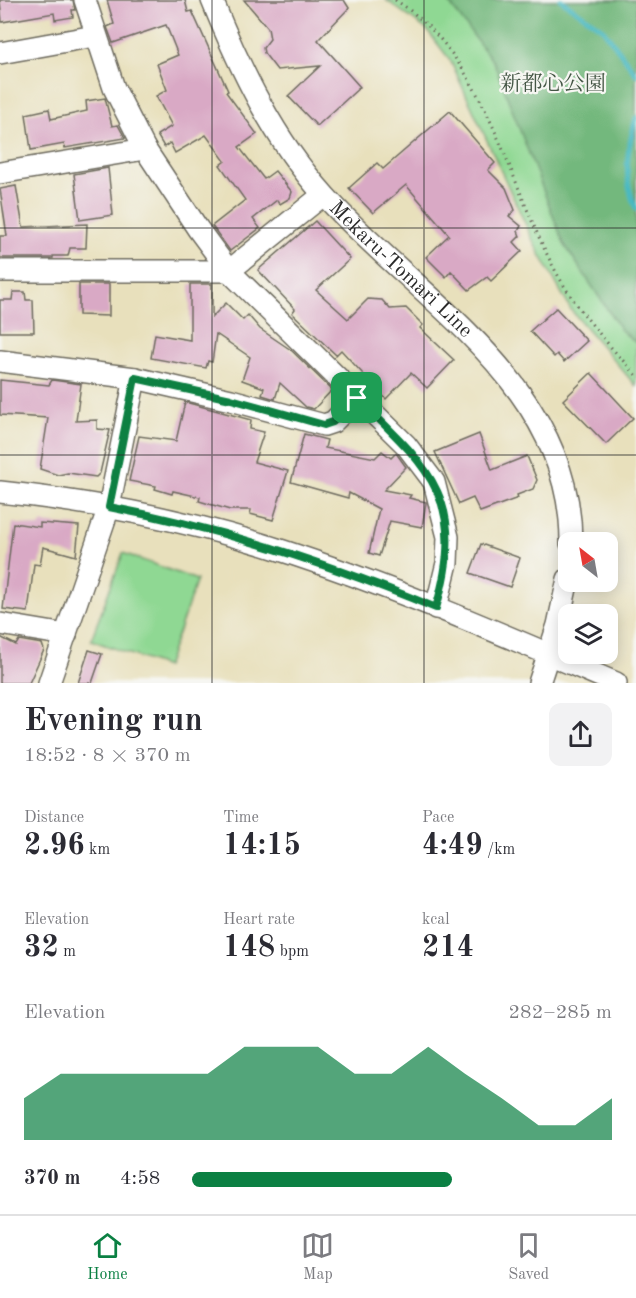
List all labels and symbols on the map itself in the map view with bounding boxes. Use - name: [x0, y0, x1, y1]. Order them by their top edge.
- park label: 新都心公園: [501, 72, 606, 95]
- street label: Mekaru-Tomari Line: [325, 197, 477, 342]
- pin: [331, 372, 382, 423]
- north arrow: [558, 532, 618, 592]

